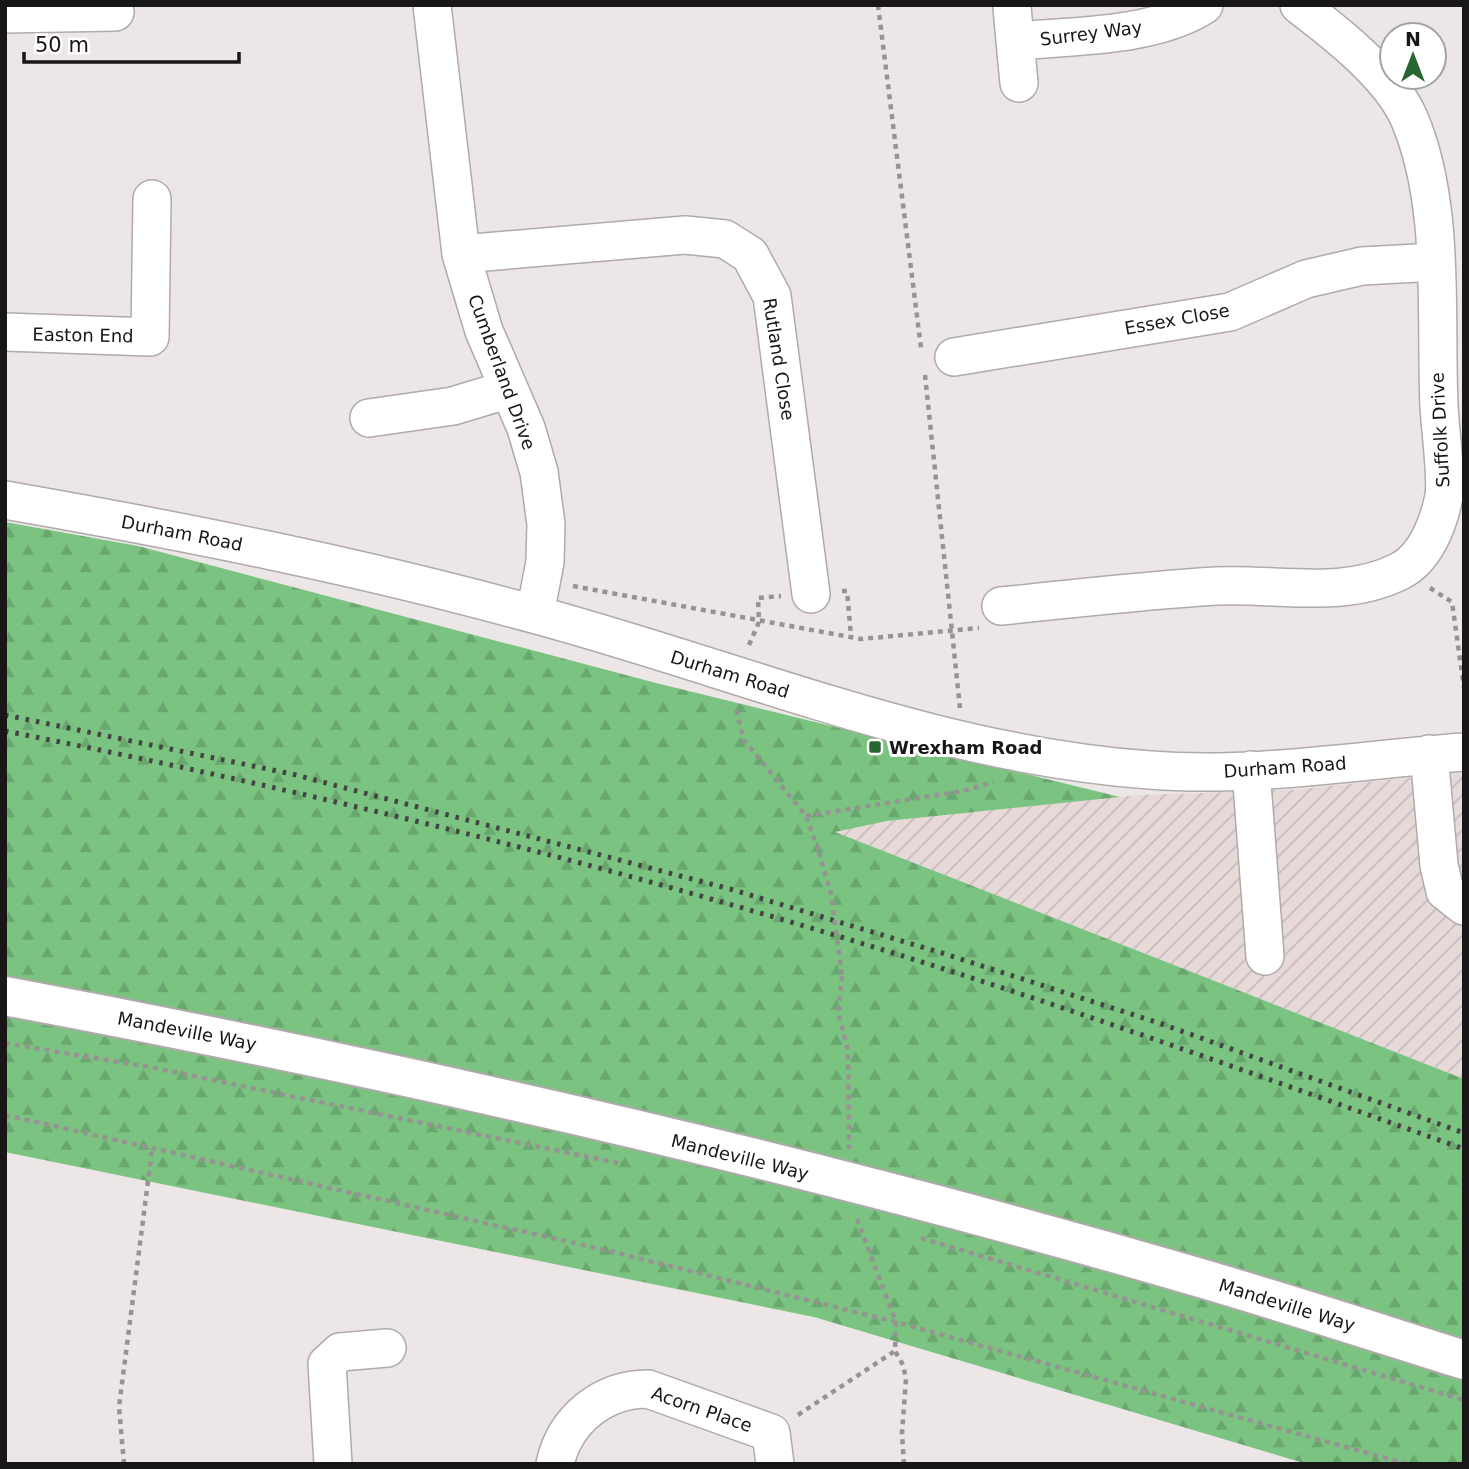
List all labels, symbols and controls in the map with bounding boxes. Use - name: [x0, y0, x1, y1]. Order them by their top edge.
- street label: Surrey Way: [1039, 16, 1144, 50]
- scale bar: [24, 21, 240, 65]
- north arrow: [1378, 21, 1448, 91]
- text: N: [1405, 28, 1421, 50]
- text: 50 m: [35, 33, 89, 57]
- street label: Cumberland Drive: [464, 291, 540, 453]
- street label: Rutland Close: [759, 296, 799, 422]
- street label: Essex Close: [1123, 299, 1231, 339]
- street label: Easton End: [32, 324, 134, 346]
- street label: Suffolk Drive: [1426, 372, 1454, 488]
- street label: Durham Road: [120, 511, 244, 555]
- street label: Durham Road: [668, 646, 792, 702]
- place label: Wrexham Road: [889, 737, 1042, 758]
- marker: Wrexham Road: [867, 739, 883, 755]
- street label: Durham Road: [1223, 752, 1347, 782]
- street label: Mandeville Way: [116, 1007, 259, 1055]
- street label: Mandeville Way: [669, 1130, 811, 1184]
- street label: Mandeville Way: [1216, 1274, 1358, 1336]
- street label: Acorn Place: [649, 1382, 755, 1436]

